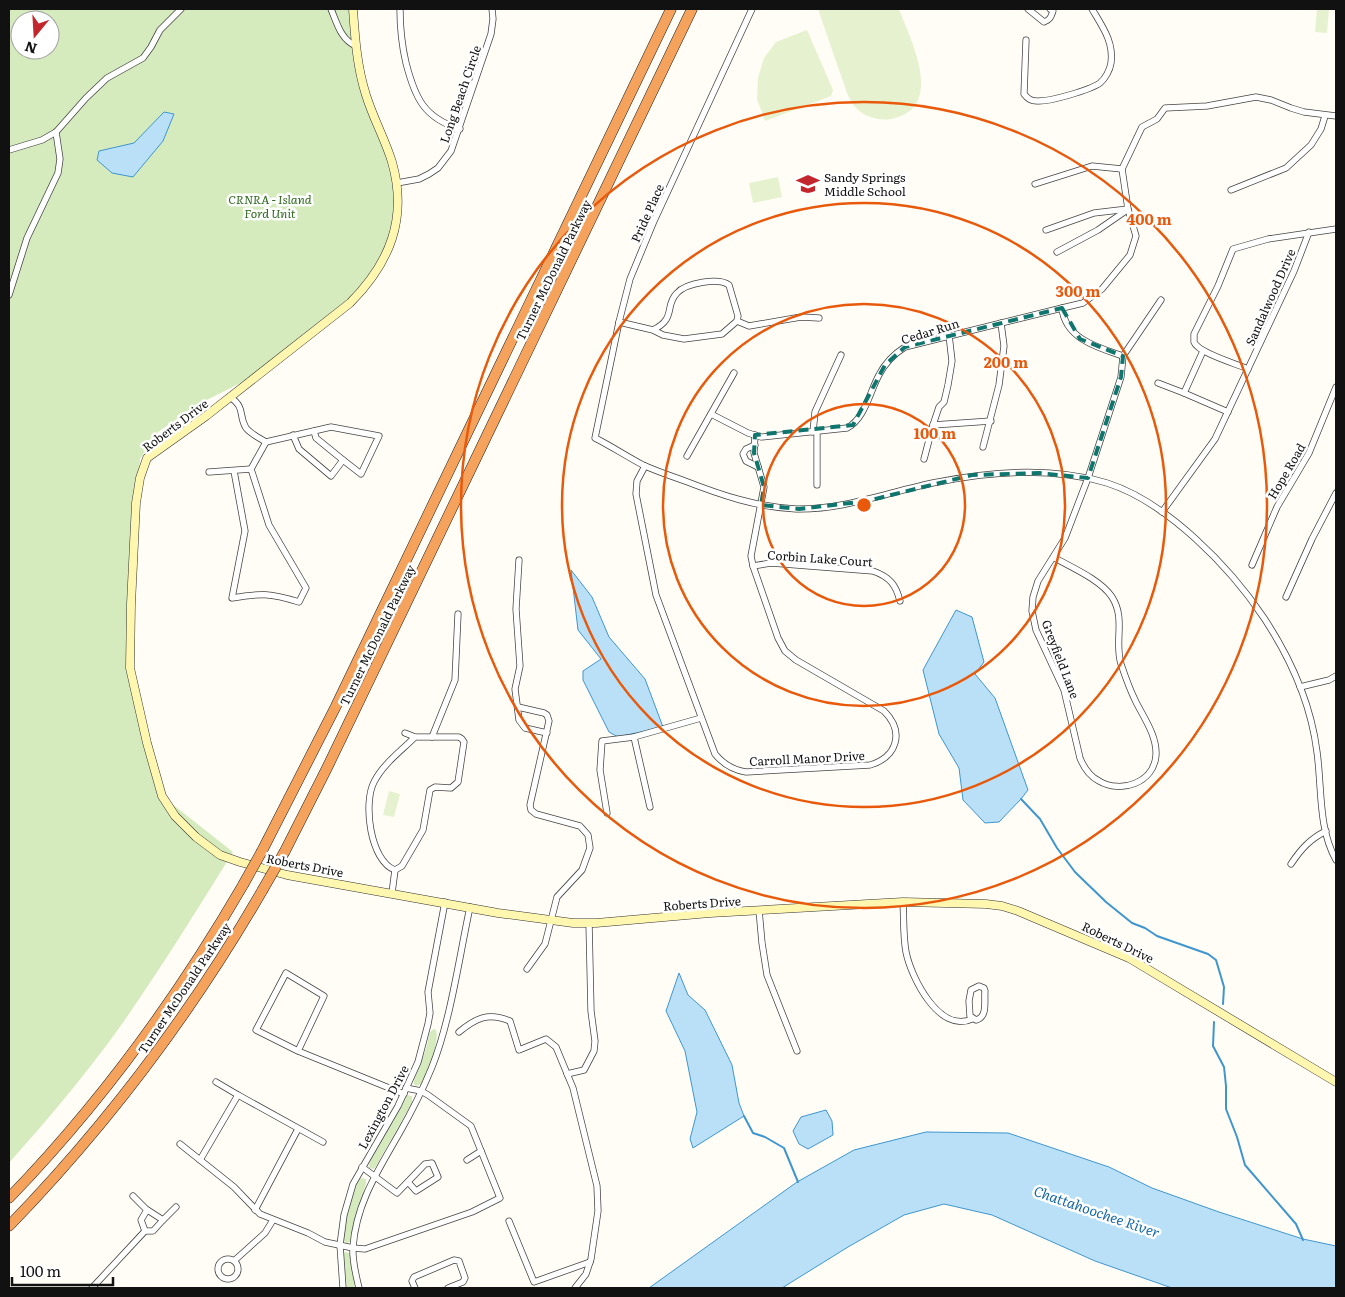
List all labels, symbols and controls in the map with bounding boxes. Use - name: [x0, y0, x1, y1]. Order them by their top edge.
- north arrow: [10, 10, 60, 60]
- text: N: [22, 37, 39, 60]
- street label: Long Beach Circle: [435, 43, 485, 145]
- place label: Sandy Springs Middle School: [824, 168, 906, 200]
- school or university icon: Sandy Springs Middle School: [795, 171, 821, 197]
- street label: Pride Place: [626, 181, 668, 245]
- park label: CRNRA - Island Ford Unit: [228, 190, 312, 222]
- street label: Turner McDonald Parkway: [511, 196, 595, 344]
- text: 400 m: [1126, 207, 1172, 230]
- street label: Sandalwood Drive: [1241, 246, 1299, 348]
- text: 300 m: [1056, 279, 1100, 302]
- street label: Cedar Run: [899, 314, 961, 348]
- text: 200 m: [984, 350, 1028, 373]
- street label: Roberts Drive: [138, 394, 212, 456]
- text: 100 m: [914, 421, 956, 444]
- street label: Hope Road: [1263, 439, 1310, 502]
- centre of rings: [855, 496, 873, 514]
- street label: Corbin Lake Court: [767, 545, 874, 571]
- street label: Turner McDonald Parkway: [335, 561, 419, 709]
- street label: Greyfield Lane: [1038, 617, 1084, 701]
- street label: Carroll Manor Drive: [749, 746, 865, 770]
- street label: Roberts Drive: [265, 849, 345, 881]
- street label: Roberts Drive: [662, 891, 742, 915]
- street label: Roberts Drive: [1079, 917, 1157, 967]
- street label: Turner McDonald Parkway: [133, 919, 235, 1057]
- street label: Lexington Drive: [353, 1062, 413, 1152]
- water label: Chattahoochee River: [1031, 1180, 1163, 1242]
- scale bar: [12, 1254, 114, 1286]
- text: 100 m: [20, 1259, 61, 1282]

